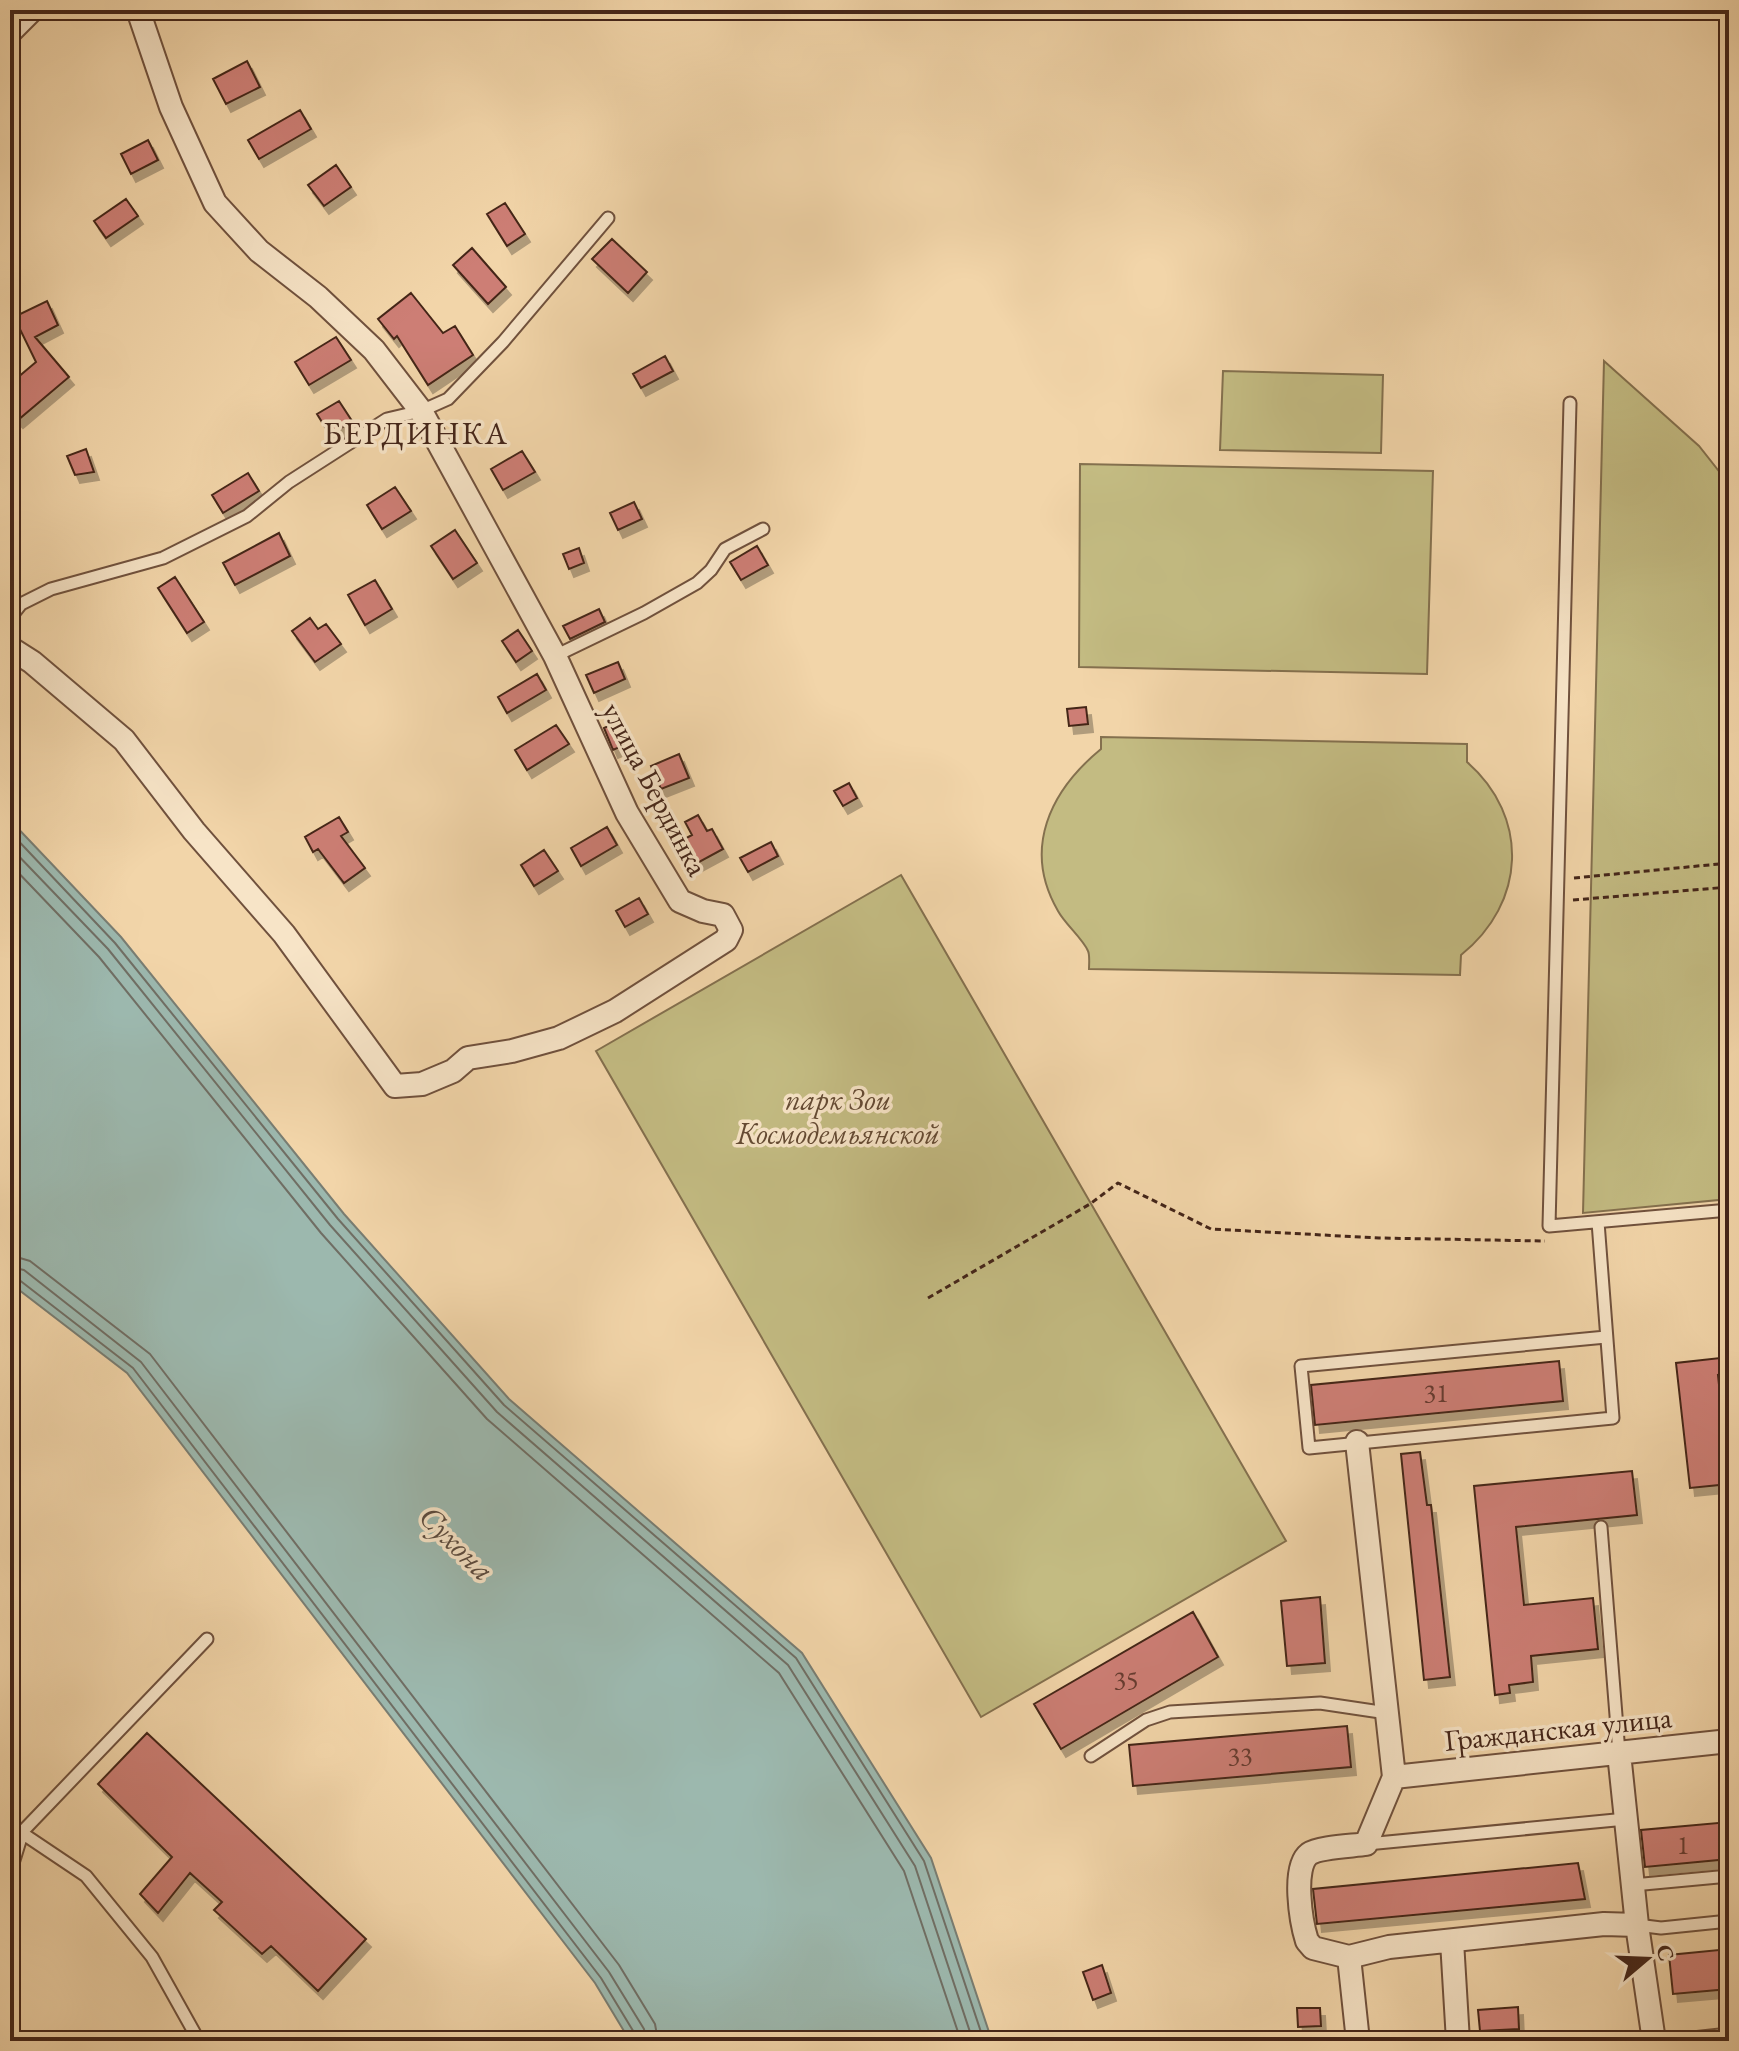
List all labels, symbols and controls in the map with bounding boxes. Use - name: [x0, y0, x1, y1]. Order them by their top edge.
- district label: БЕРДИНКА: [323, 412, 509, 454]
- street label: улица Бердинка: [593, 695, 718, 882]
- park label: парк Зои Космодемьянской: [735, 1080, 940, 1153]
- house number: 31: [1424, 1376, 1448, 1410]
- water label: Сухона: [410, 1496, 504, 1590]
- house number: 35: [1114, 1663, 1138, 1697]
- street label: Гражданская улица: [1442, 1697, 1674, 1760]
- house number: 33: [1228, 1739, 1252, 1773]
- house number: 1: [1677, 1828, 1689, 1862]
- north arrow: [1607, 1919, 1687, 1999]
- text: С: [1649, 1941, 1682, 1965]

